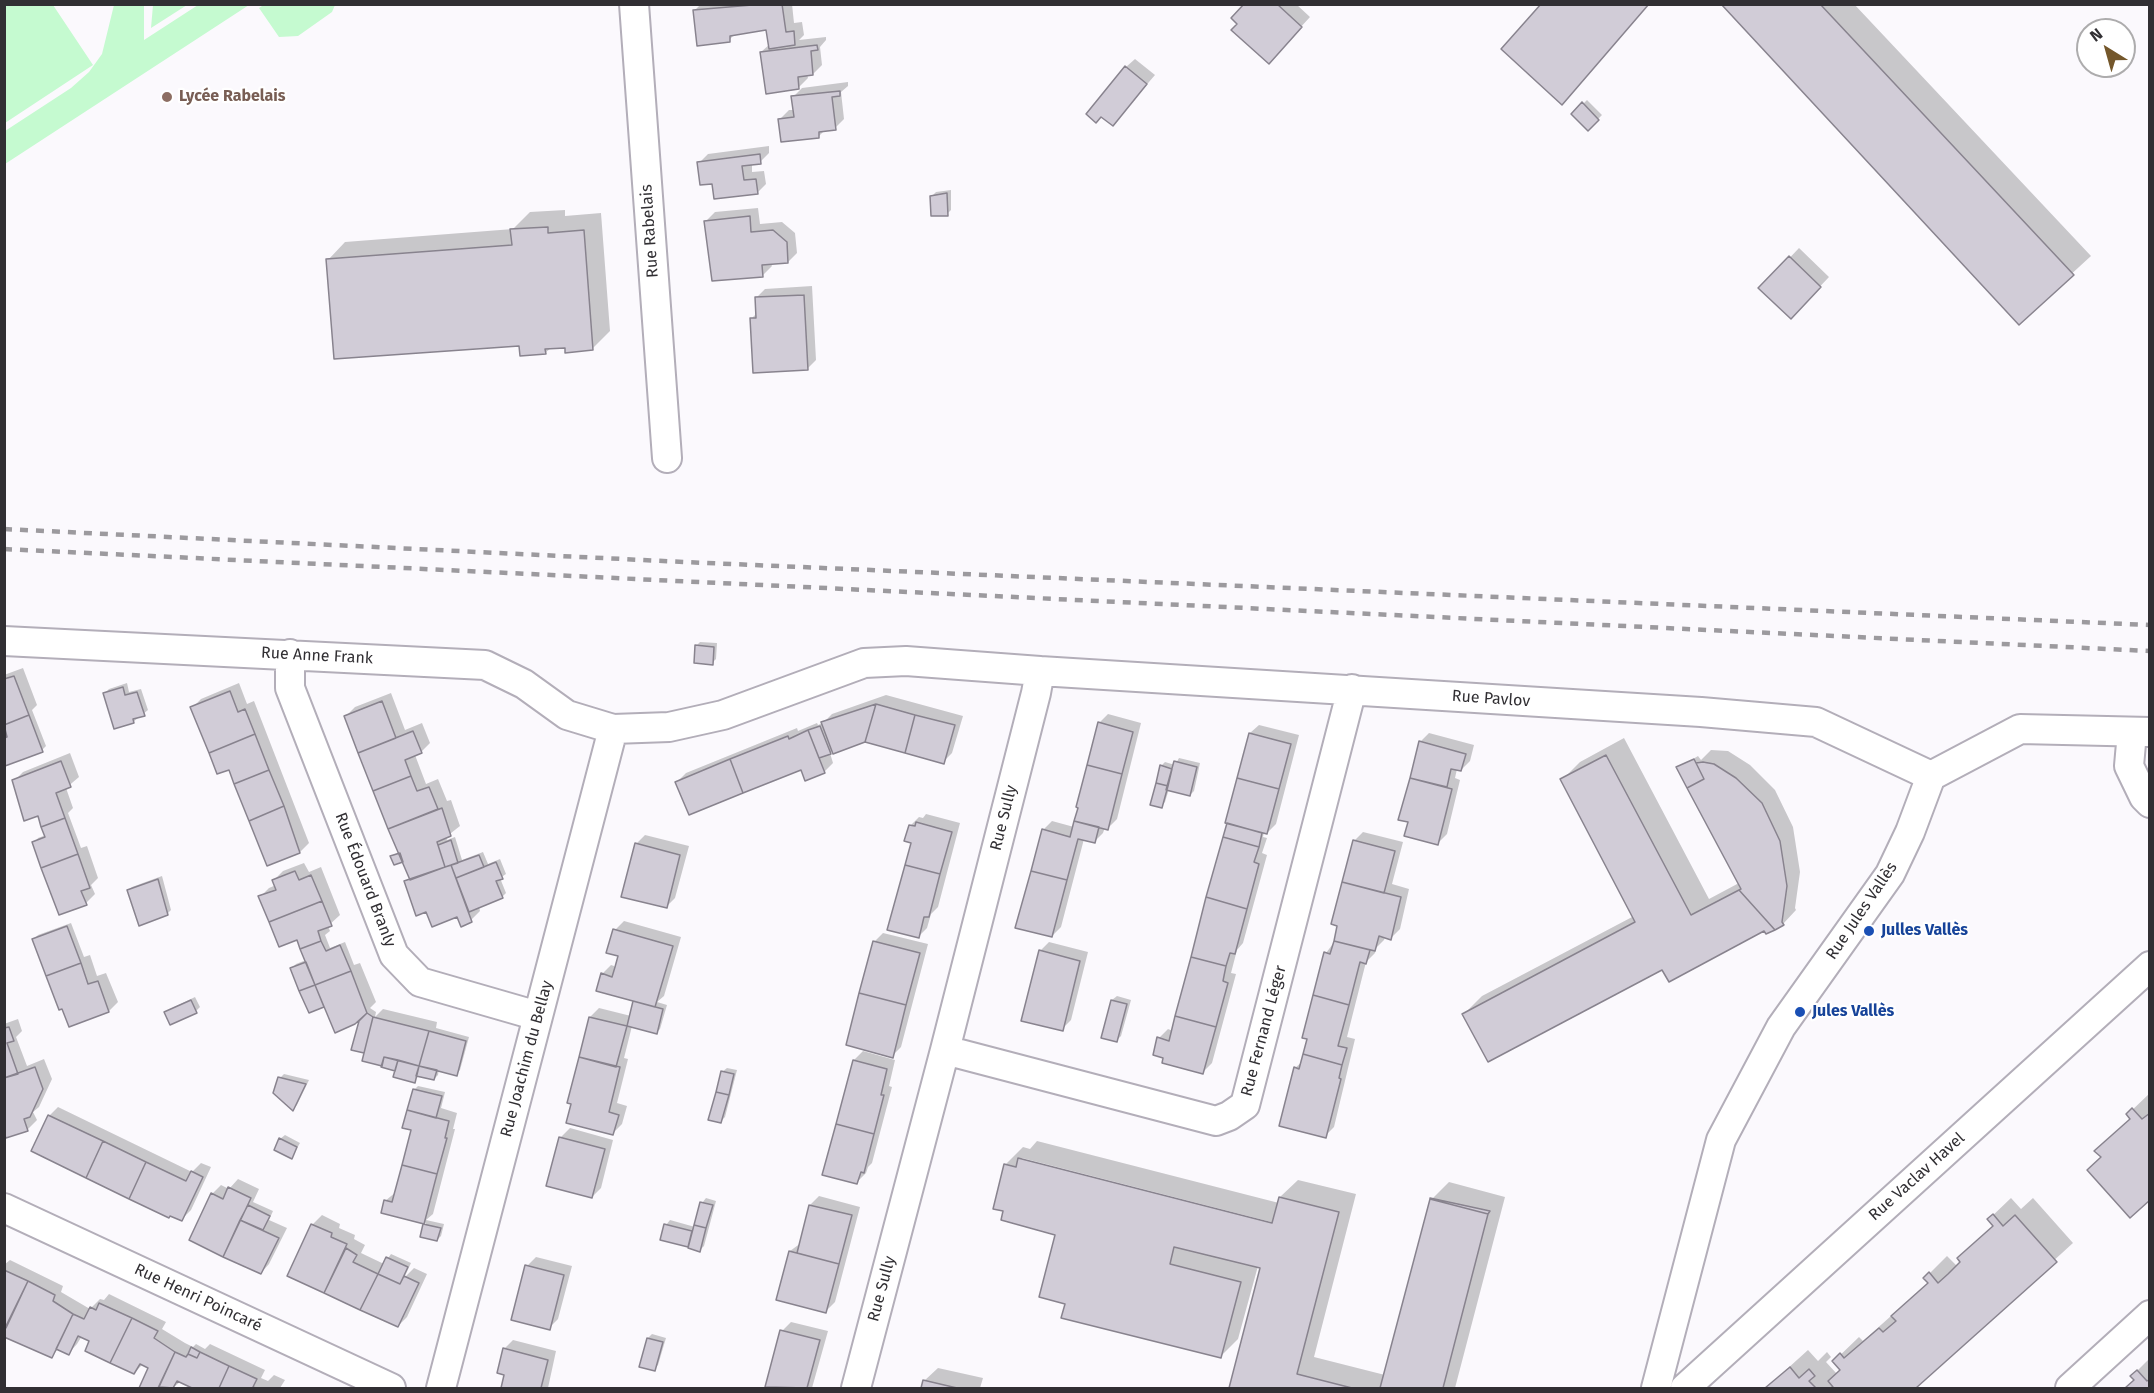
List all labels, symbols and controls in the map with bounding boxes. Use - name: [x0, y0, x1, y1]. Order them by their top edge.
- north arrow: [2076, 18, 2136, 78]
- text: N: [2086, 24, 2106, 46]
- place label: Lycée Rabelais: [179, 87, 285, 107]
- marker: Lycée Rabelais: [160, 90, 174, 104]
- street label: Rue Rabelais: [637, 184, 663, 278]
- street label: Rue Anne Frank: [261, 643, 373, 669]
- street label: Rue Pavlov: [1451, 687, 1531, 711]
- street label: Rue Sully: [987, 783, 1021, 853]
- street label: Rue Édouard Branly: [331, 810, 399, 950]
- street label: Rue Jules Vallès: [1822, 859, 1902, 963]
- place label: Julles Vallès: [1881, 921, 1968, 941]
- marker: Julles Vallès: [1862, 924, 1876, 938]
- street label: Rue Fernand Léger: [1237, 963, 1291, 1099]
- street label: Rue Joachim du Bellay: [497, 979, 557, 1139]
- place label: Jules Vallès: [1812, 1002, 1894, 1022]
- marker: Jules Vallès: [1793, 1005, 1807, 1019]
- street label: Rue Vaclav Havel: [1865, 1129, 1969, 1225]
- street label: Rue Sully: [864, 1254, 900, 1324]
- street label: Rue Henri Poincaré: [131, 1260, 265, 1336]

